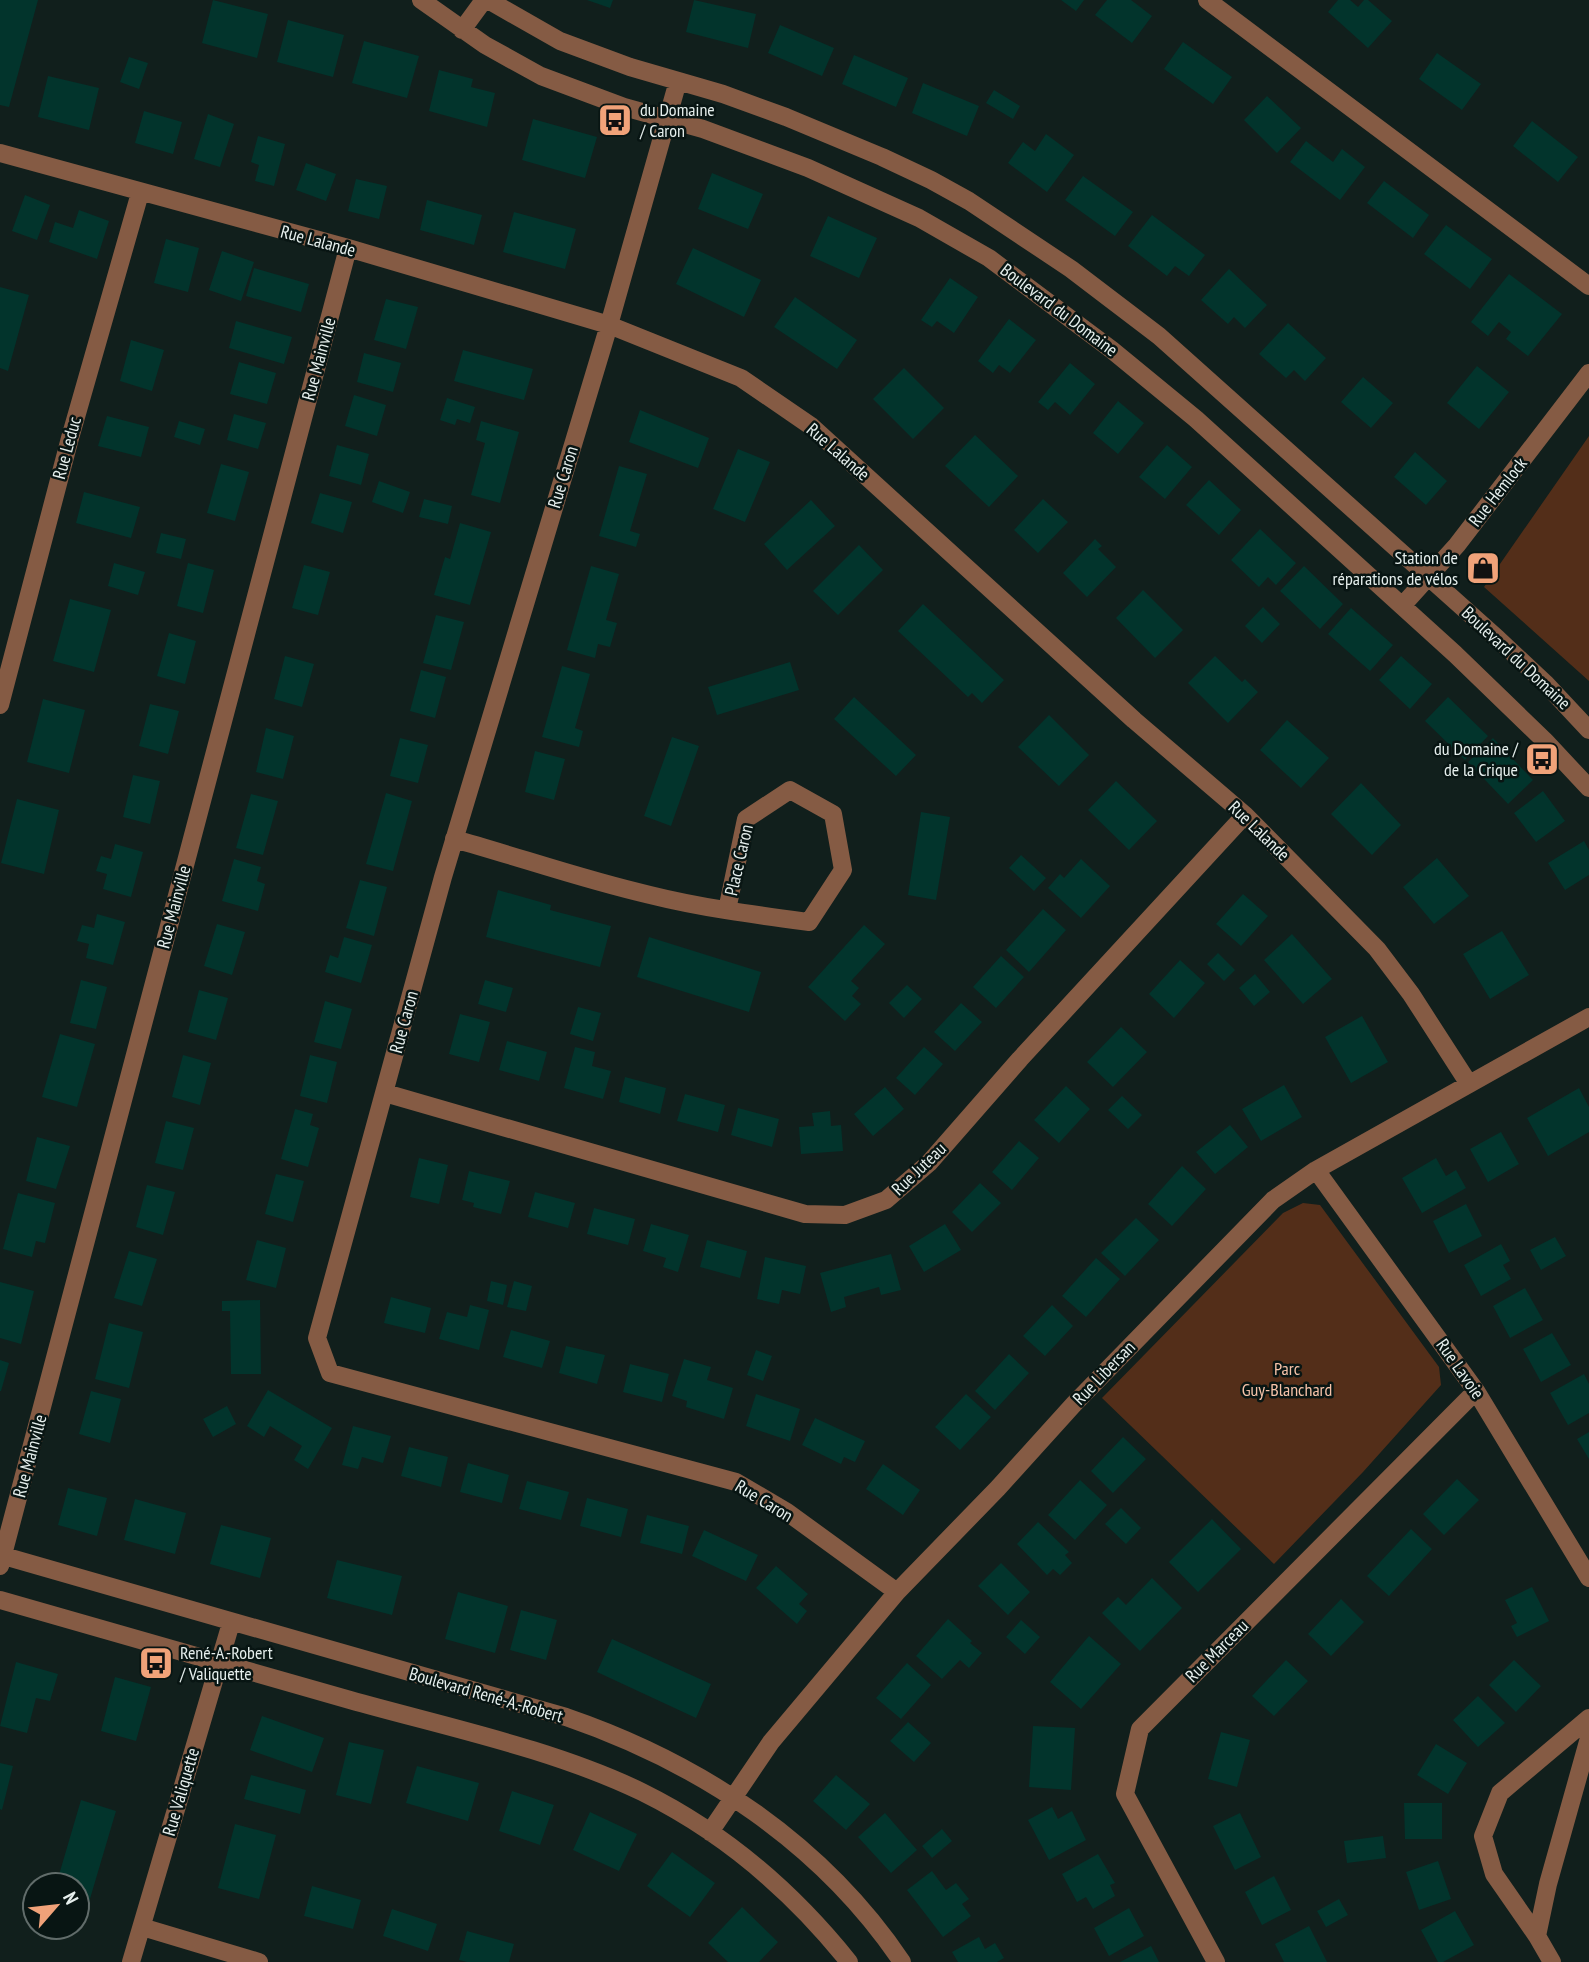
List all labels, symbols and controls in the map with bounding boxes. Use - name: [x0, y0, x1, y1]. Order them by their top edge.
- place label: du Domaine / Caron: [639, 98, 715, 142]
- bus stop icon: du Domaine / Caron: [596, 101, 634, 139]
- street label: Rue Lalande: [278, 219, 358, 262]
- street label: Boulevard du Domaine: [996, 258, 1122, 361]
- street label: Rue Mainville: [296, 315, 341, 403]
- street label: Rue Leduc: [47, 413, 86, 482]
- street label: Rue Lalande: [802, 418, 875, 485]
- street label: Rue Caron: [542, 443, 583, 511]
- street label: Rue Hemlock: [1463, 452, 1532, 531]
- place label: Station de réparations de vélos: [1333, 546, 1458, 590]
- shop icon: Station de réparations de vélos: [1464, 549, 1502, 587]
- street label: Boulevard du Domaine: [1457, 601, 1576, 714]
- place label: du Domaine / de la Crique: [1434, 737, 1519, 781]
- bus stop icon: du Domaine / de la Crique: [1523, 740, 1561, 778]
- street label: Rue Lalande: [1224, 796, 1295, 866]
- street label: Place Caron: [719, 822, 758, 898]
- street label: Rue Mainville: [151, 863, 196, 951]
- street label: Rue Caron: [384, 988, 423, 1056]
- street label: Rue Juteau: [887, 1137, 951, 1200]
- street label: Rue Lavoie: [1431, 1334, 1489, 1403]
- street label: Rue Libersan: [1067, 1336, 1140, 1410]
- park label: Parc Guy-Blanchard: [1242, 1357, 1332, 1401]
- street label: Rue Mainville: [7, 1412, 52, 1500]
- street label: Rue Caron: [731, 1474, 797, 1527]
- street label: Rue Marceau: [1180, 1614, 1253, 1687]
- place label: René-A.-Robert / Valiquette: [179, 1641, 273, 1685]
- bus stop icon: René-A.-Robert / Valiquette: [137, 1644, 175, 1682]
- street label: Boulevard René-A.-Robert: [407, 1662, 566, 1727]
- street label: Rue Valiquette: [157, 1745, 204, 1838]
- north arrow: [21, 1871, 91, 1941]
- text: N: [58, 1888, 84, 1908]

